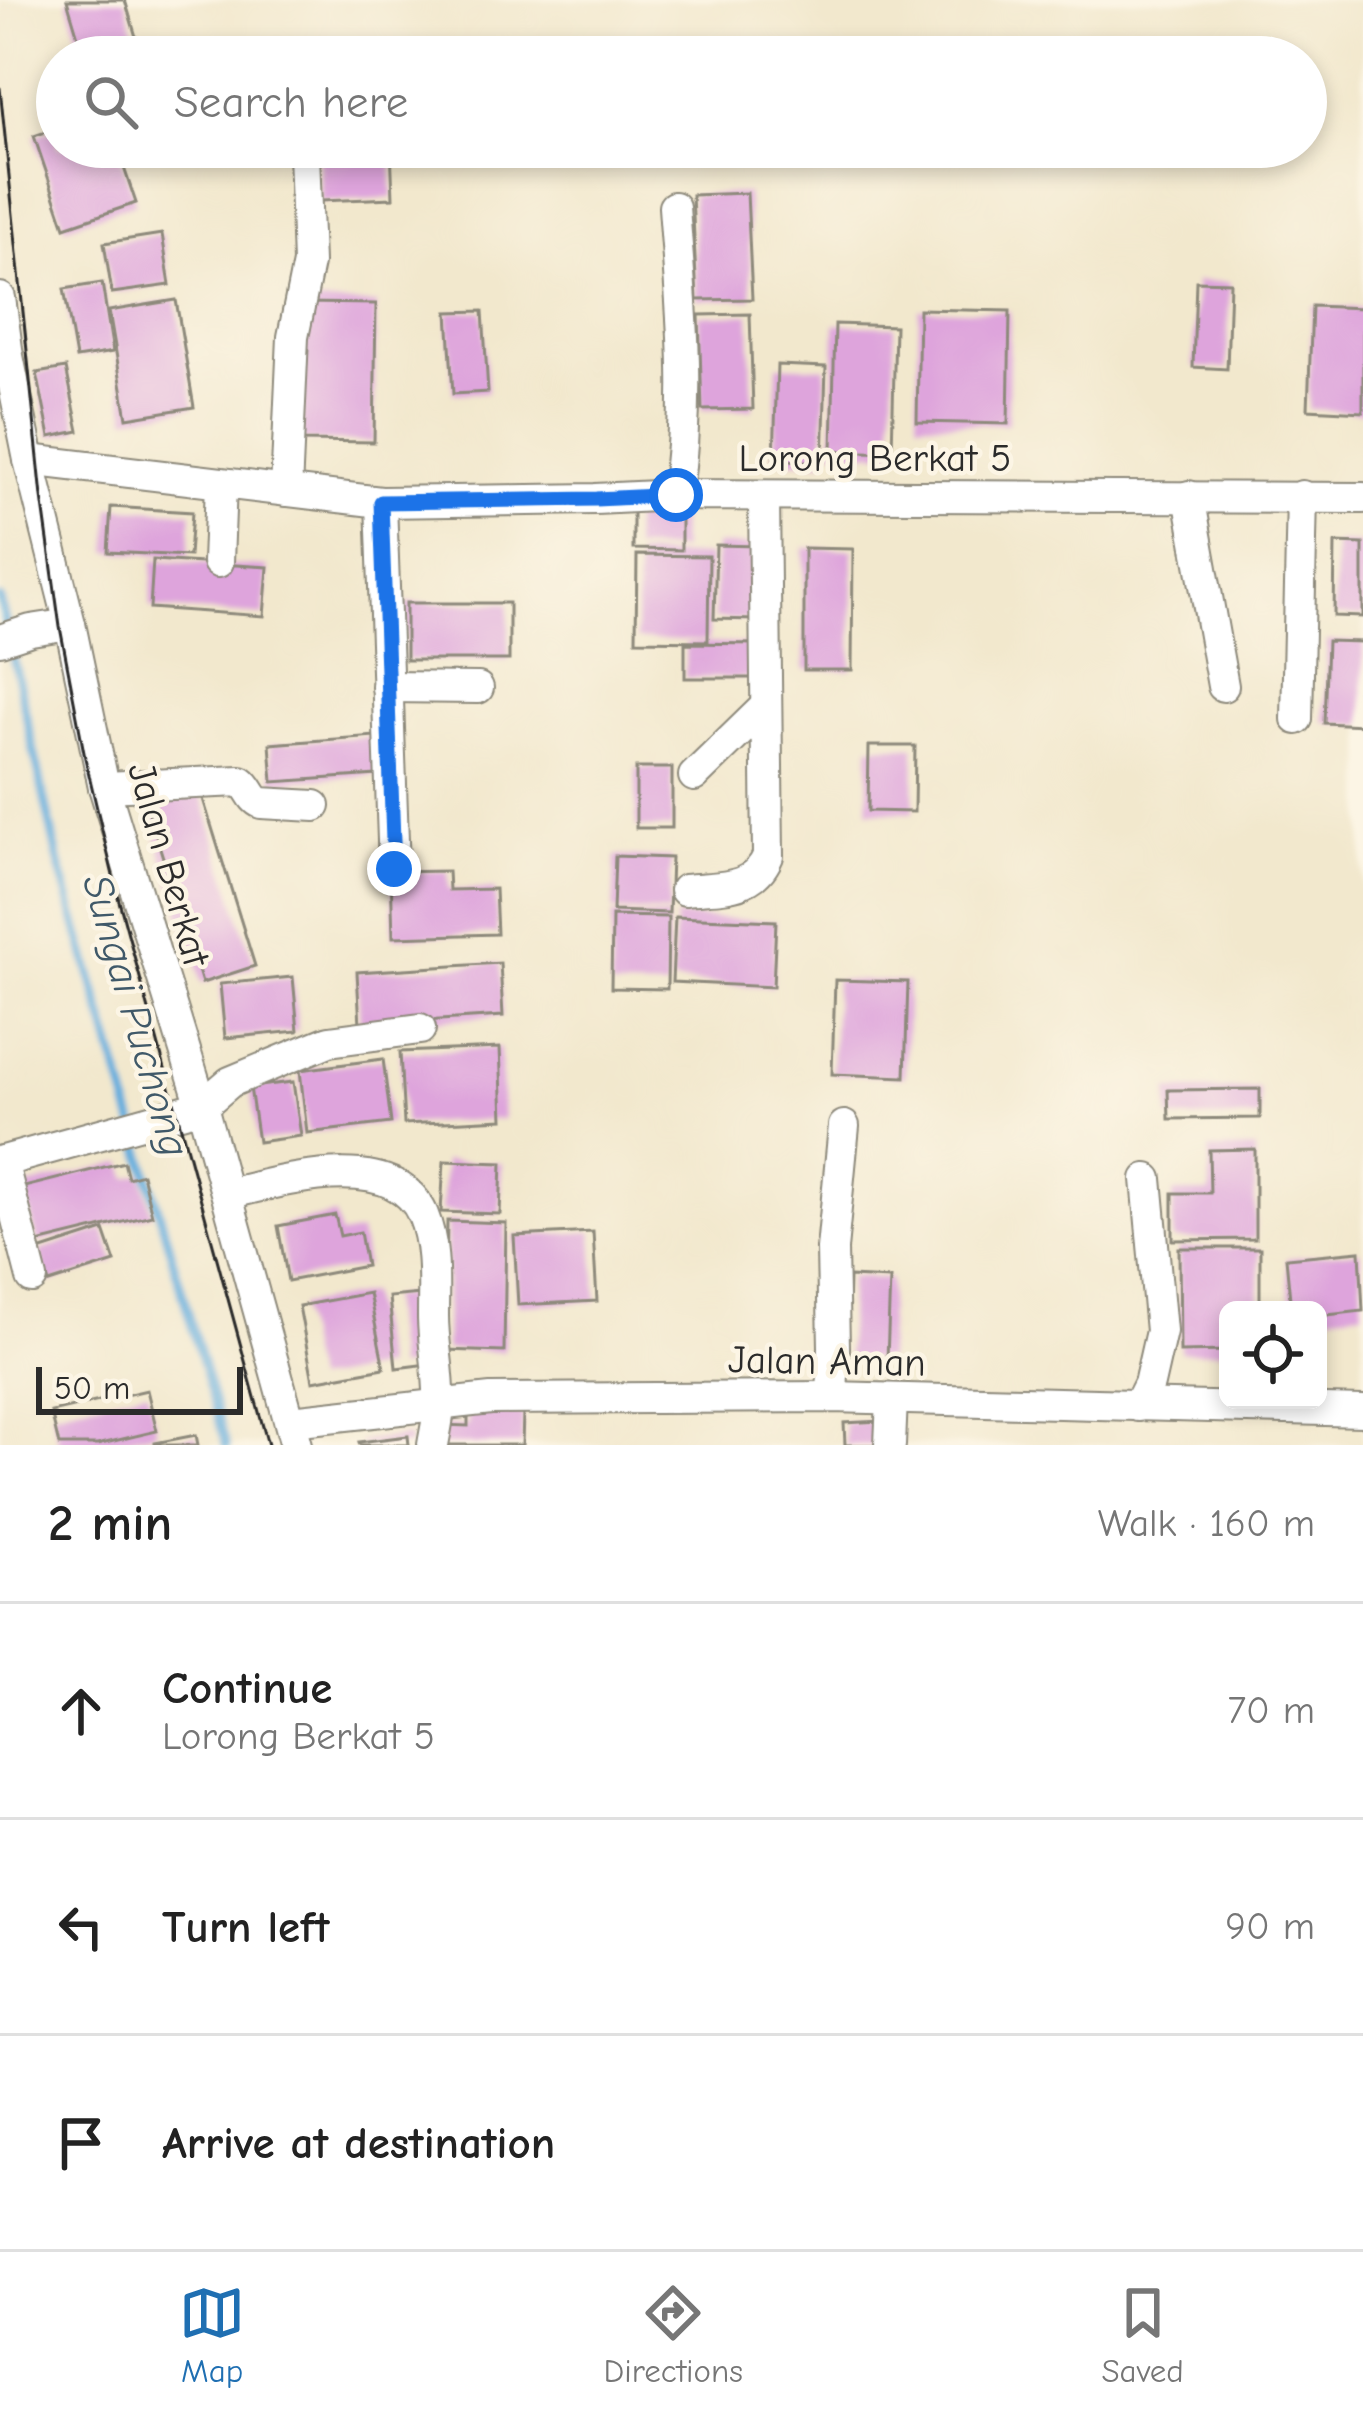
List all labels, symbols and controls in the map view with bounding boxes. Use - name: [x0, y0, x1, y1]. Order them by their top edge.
- search box: [36, 36, 1327, 168]
- icon: search: [78, 69, 144, 135]
- text: Search here: [174, 76, 408, 128]
- street label: Lorong Berkat 5: [739, 436, 1011, 481]
- route start: [649, 468, 703, 522]
- street label: Jalan Berkat: [118, 757, 220, 973]
- route end: [367, 842, 421, 896]
- water label: Sungai Puchong: [72, 869, 199, 1162]
- map controls: [1219, 1301, 1327, 1409]
- button: locate: [1219, 1301, 1327, 1409]
- street label: Jalan Aman: [728, 1337, 926, 1386]
- scale bar: [36, 1361, 243, 1414]
- text: 50 m: [54, 1369, 130, 1407]
- text: 2 min: [48, 1494, 172, 1553]
- text: Walk · 160 m: [1098, 1501, 1315, 1546]
- text: Continue: [162, 1662, 332, 1714]
- icon: ahead: [48, 1678, 114, 1744]
- text: 70 m: [1228, 1688, 1315, 1733]
- text: Lorong Berkat 5: [162, 1714, 435, 1759]
- icon: left: [48, 1894, 114, 1960]
- text: Turn left: [162, 1901, 329, 1953]
- text: 90 m: [1225, 1904, 1315, 1949]
- icon: arrive: [48, 2110, 114, 2176]
- text: Arrive at destination: [162, 2117, 555, 2169]
- tab: Map: [179, 2280, 245, 2390]
- tab: Directions: [604, 2280, 743, 2390]
- tab: Saved: [1101, 2280, 1184, 2390]

